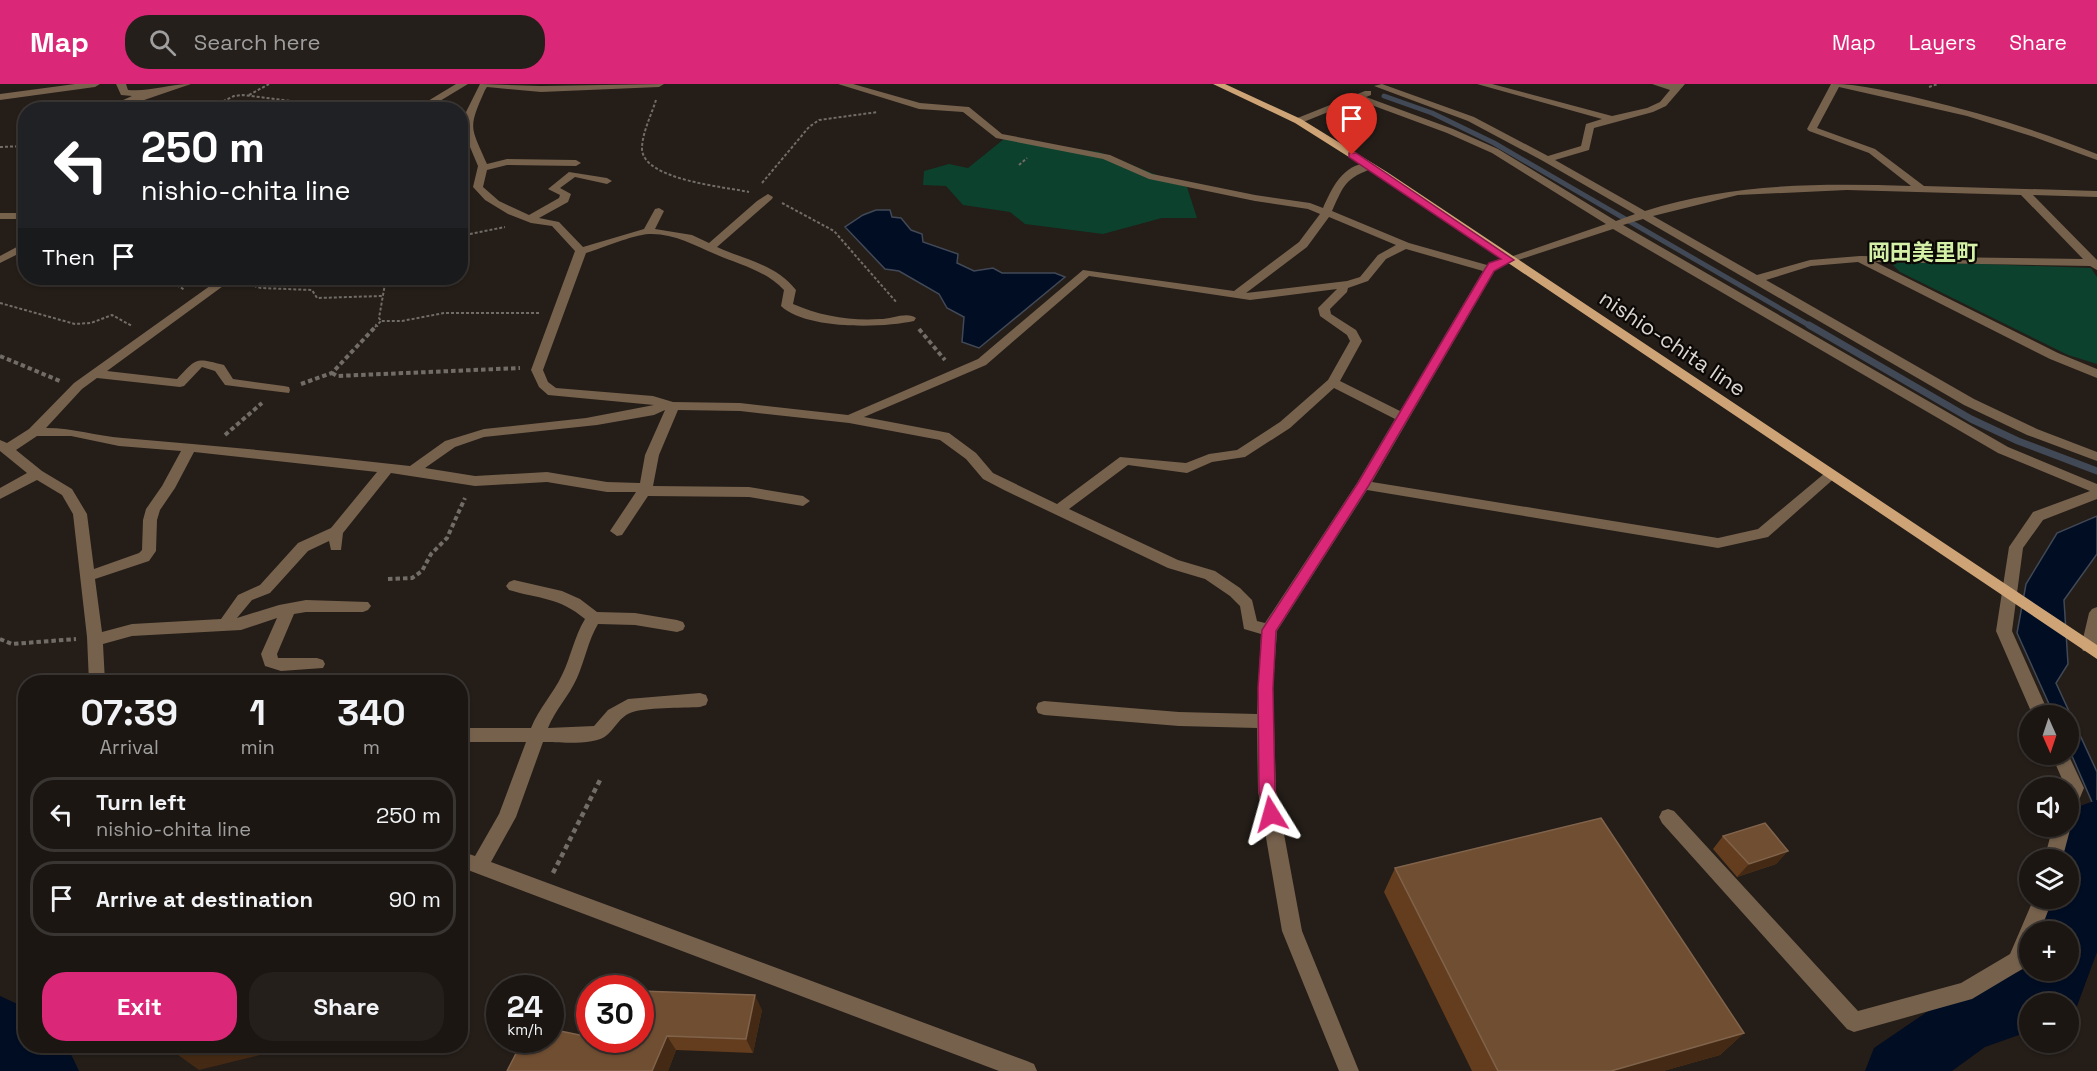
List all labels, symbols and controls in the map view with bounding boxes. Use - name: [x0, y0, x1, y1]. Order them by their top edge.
- search box: [125, 15, 545, 69]
- text: Map: [30, 24, 89, 60]
- icon: search: [146, 26, 179, 59]
- text: Search here: [194, 28, 321, 56]
- text: Map: [1832, 29, 1876, 56]
- text: Layers: [1909, 29, 1976, 56]
- text: Share: [2009, 29, 2067, 56]
- pin: [1326, 93, 1377, 155]
- icon: arrive: [1335, 102, 1368, 135]
- text: 250 m: [141, 121, 265, 174]
- icon: left: [42, 126, 120, 204]
- text: nishio-chita line: [141, 173, 350, 208]
- district label: 岡田美里町: [1868, 238, 1978, 266]
- icon: arrive: [107, 240, 140, 273]
- text: Then: [42, 243, 95, 271]
- street label: nishio-chita line: [1594, 284, 1752, 402]
- text: 07:39: [81, 690, 178, 736]
- text: 1: [250, 690, 266, 736]
- text: 340: [337, 690, 405, 736]
- north arrow: [2019, 705, 2079, 765]
- map controls: [2019, 705, 2079, 1053]
- text: Arrival: [100, 734, 159, 760]
- text: min: [240, 734, 275, 760]
- text: m: [363, 734, 380, 760]
- button: sound: [2019, 777, 2079, 837]
- position arrow: [1239, 782, 1303, 846]
- text: Turn left: [96, 788, 186, 816]
- icon: left: [45, 798, 78, 831]
- text: 250 m: [376, 801, 441, 829]
- text: nishio-chita line: [96, 816, 251, 842]
- button: layers: [2019, 849, 2079, 909]
- icon: arrive: [45, 882, 78, 915]
- text: Arrive at destination: [96, 885, 313, 913]
- text: 90 m: [389, 885, 441, 913]
- button: +: [2019, 921, 2079, 981]
- button: Exit: [42, 972, 237, 1041]
- button: Share: [249, 972, 444, 1041]
- speed limit sign: 30: [576, 975, 654, 1053]
- text: 24: [507, 987, 543, 1026]
- button: −: [2019, 993, 2079, 1053]
- text: km/h: [507, 1020, 543, 1039]

